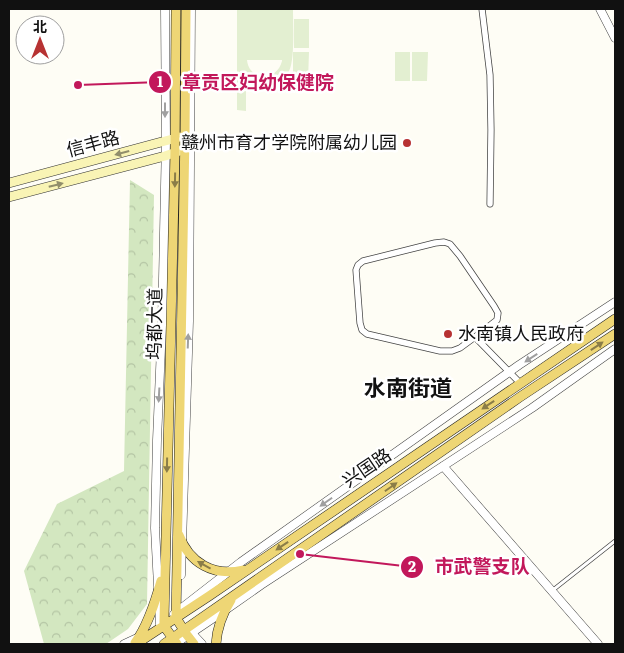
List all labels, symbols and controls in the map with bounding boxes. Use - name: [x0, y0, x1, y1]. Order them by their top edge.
- north arrow: [15, 15, 65, 65]
- text: 北: [33, 16, 47, 36]
- callout: 章贡区妇幼保健院: [147, 65, 344, 99]
- text: 章贡区妇幼保健院: [182, 67, 334, 95]
- text: 1: [157, 69, 163, 92]
- one-way arrow: [161, 102, 169, 118]
- street label: 信丰路: [63, 123, 122, 163]
- place label: 赣州市育才学院附属幼儿园: [181, 128, 397, 155]
- marker: 赣州市育才学院附属幼儿园: [401, 137, 413, 149]
- one-way arrow: [114, 149, 129, 157]
- one-way arrow: [170, 172, 178, 188]
- one-way arrow: [48, 180, 63, 188]
- street label: 坞都大道: [139, 288, 168, 360]
- place label: 水南镇人民政府: [458, 319, 584, 346]
- marker: 水南镇人民政府: [442, 328, 454, 340]
- one-way arrow: [185, 333, 193, 349]
- one-way arrow: [590, 341, 604, 351]
- one-way arrow: [524, 353, 537, 363]
- district label: 水南街道: [364, 370, 452, 403]
- one-way arrow: [154, 387, 162, 403]
- one-way arrow: [481, 400, 495, 410]
- street label: 兴国路: [336, 440, 396, 493]
- one-way arrow: [163, 457, 171, 473]
- one-way arrow: [384, 482, 397, 492]
- one-way arrow: [319, 497, 333, 507]
- one-way arrow: [275, 541, 289, 551]
- callout: 市武警支队: [399, 550, 539, 584]
- text: 市武警支队: [434, 551, 530, 579]
- text: 2: [408, 554, 416, 577]
- one-way arrow: [197, 561, 211, 569]

